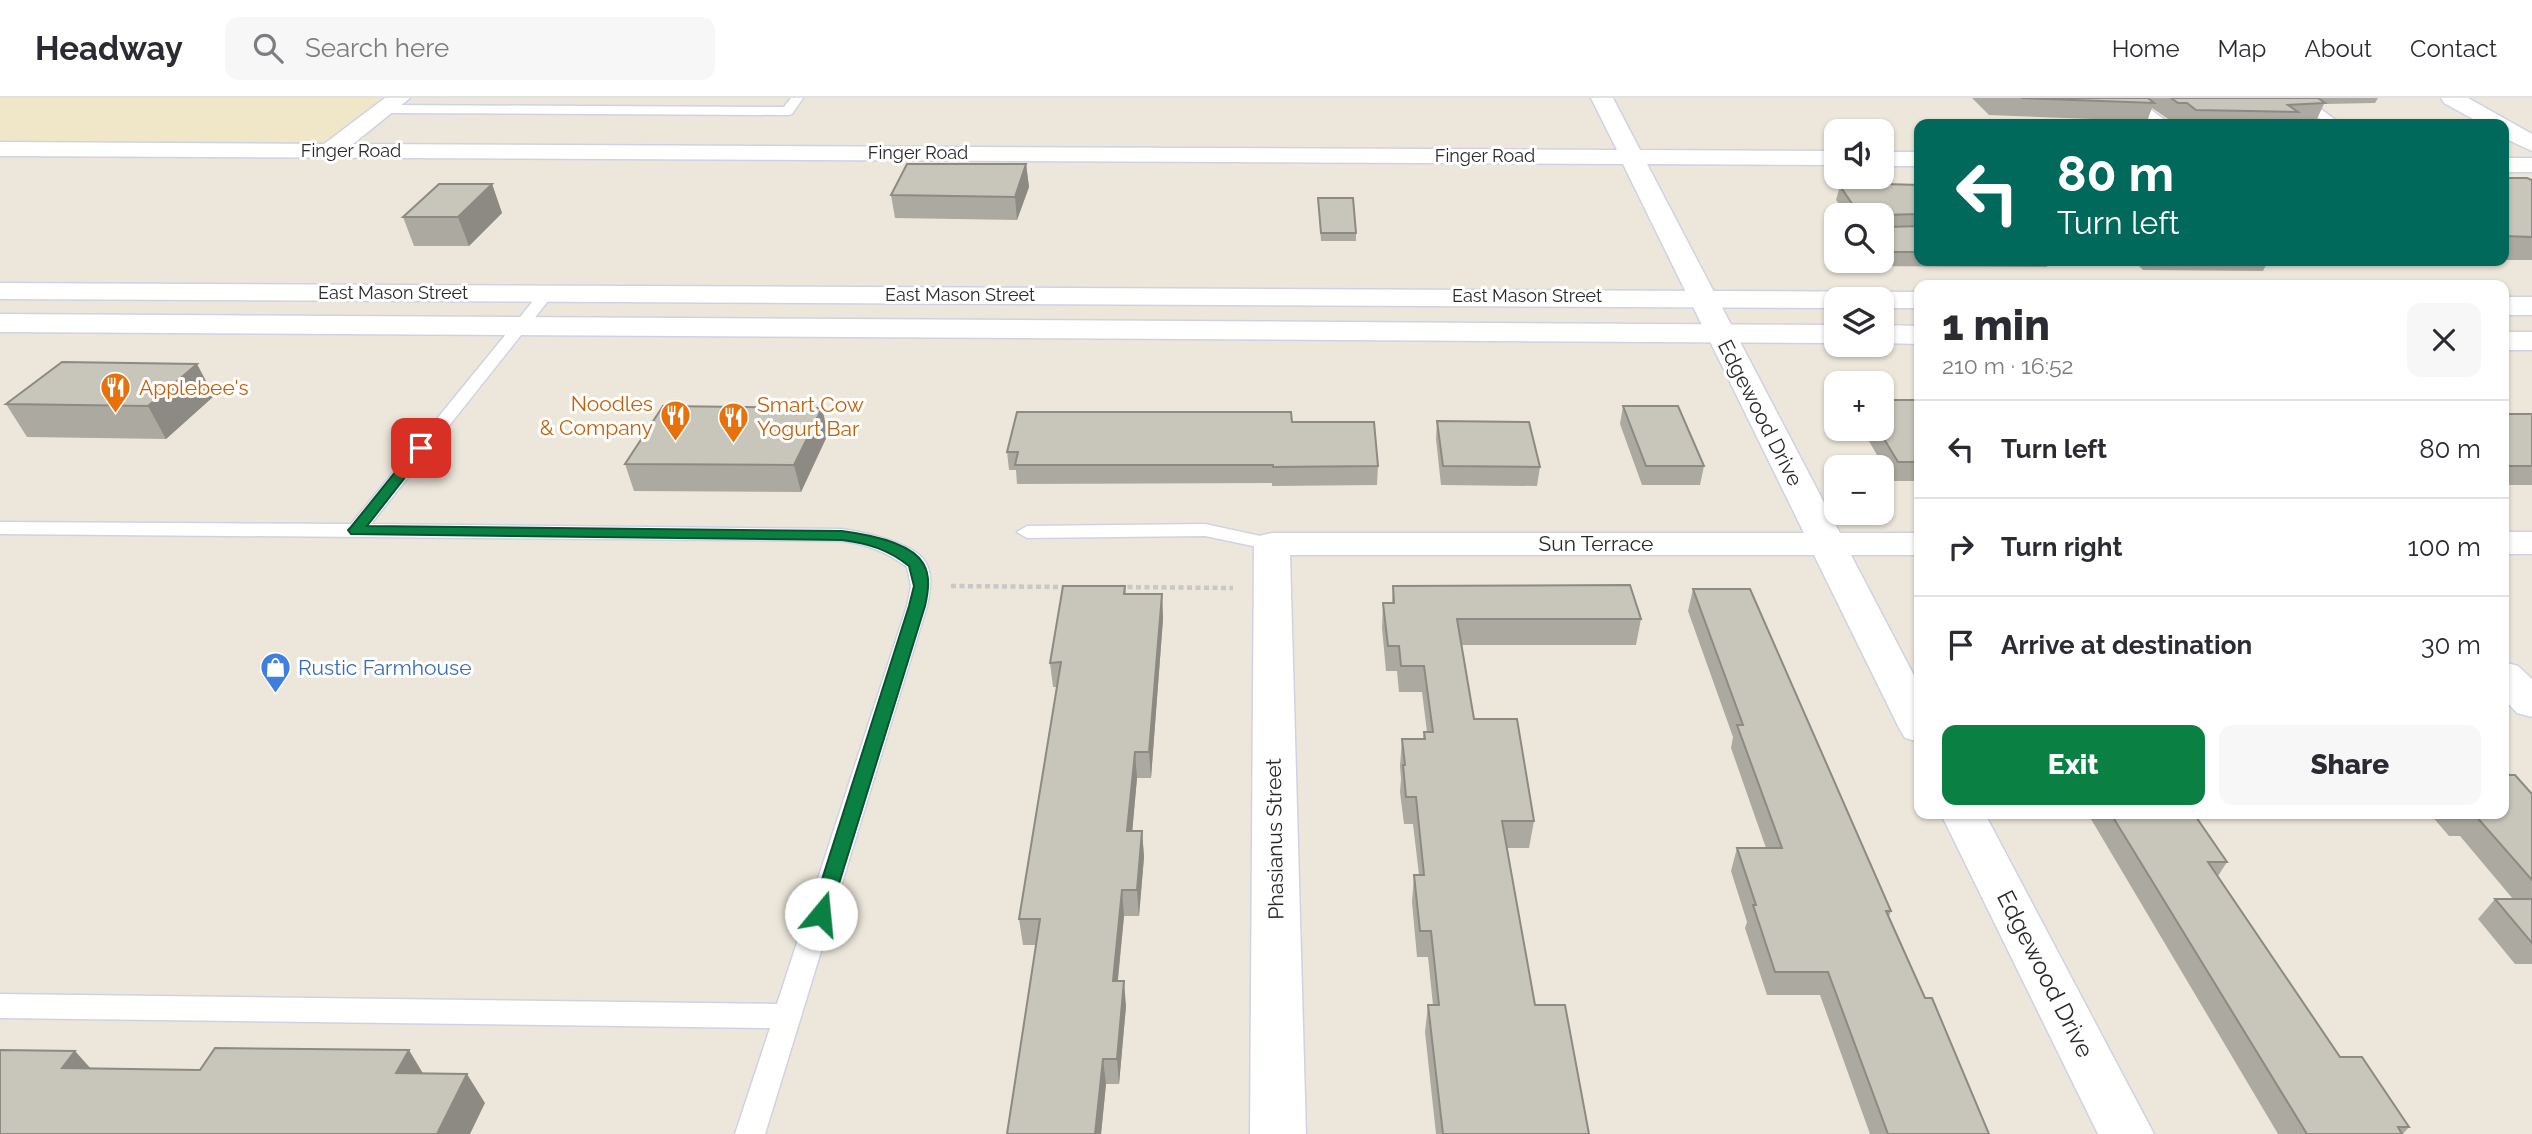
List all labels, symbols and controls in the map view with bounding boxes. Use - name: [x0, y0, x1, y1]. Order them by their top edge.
- search box: [225, 17, 715, 80]
- text: Headway: [35, 29, 183, 68]
- icon: search: [249, 29, 287, 67]
- text: Search here: [305, 33, 449, 63]
- text: Home: [2112, 34, 2180, 63]
- text: Map: [2218, 34, 2266, 63]
- text: About: [2304, 34, 2372, 63]
- text: Contact: [2410, 34, 2497, 63]
- map controls: [1824, 119, 1894, 525]
- button: sound: [1824, 119, 1894, 189]
- street label: Finger Road: [301, 140, 401, 161]
- street label: Finger Road: [868, 142, 968, 163]
- street label: Finger Road: [1435, 145, 1535, 166]
- text: 80 m: [2057, 145, 2174, 202]
- icon: left: [1942, 147, 2033, 238]
- button: search: [1824, 203, 1894, 273]
- text: Turn left: [2057, 204, 2179, 241]
- street label: East Mason Street: [318, 282, 468, 303]
- street label: East Mason Street: [885, 284, 1035, 305]
- street label: East Mason Street: [1452, 285, 1602, 306]
- button: layers: [1824, 287, 1894, 357]
- text: 1 min: [1942, 301, 2050, 350]
- button: close: [2407, 303, 2481, 377]
- street label: Edgewood Drive: [1713, 335, 1808, 490]
- text: 210 m · 16:52: [1942, 352, 2074, 379]
- restaurant icon: Applebee's: [99, 371, 133, 415]
- button: +: [1824, 371, 1894, 441]
- place label: Applebee's: [139, 375, 249, 400]
- place label: Noodles & Company: [540, 391, 653, 440]
- place label: Smart Cow Yogurt Bar: [757, 392, 864, 441]
- restaurant icon: Noodles & Company: [659, 399, 693, 443]
- restaurant icon: Smart Cow Yogurt Bar: [717, 400, 751, 444]
- pin: [391, 418, 451, 478]
- icon: arrive: [402, 429, 440, 467]
- icon: left: [1942, 430, 1980, 468]
- text: Turn left: [2001, 434, 2107, 464]
- text: 80 m: [2419, 434, 2481, 464]
- button: −: [1824, 455, 1894, 525]
- icon: right: [1942, 528, 1980, 566]
- street label: Sun Terrace: [1539, 531, 1653, 556]
- text: Turn right: [2001, 532, 2122, 562]
- text: 100 m: [2408, 532, 2481, 562]
- icon: arrive: [1942, 626, 1980, 664]
- text: Arrive at destination: [2001, 630, 2252, 660]
- text: 30 m: [2421, 630, 2481, 660]
- shop icon: Rustic Farmhouse: [258, 651, 292, 695]
- place label: Rustic Farmhouse: [298, 655, 471, 680]
- button: Exit: [1942, 725, 2205, 805]
- button: Share: [2219, 725, 2481, 805]
- street label: Phasianus Street: [1261, 758, 1288, 920]
- position arrow: [784, 877, 858, 951]
- street label: Edgewood Drive: [1991, 885, 2100, 1062]

